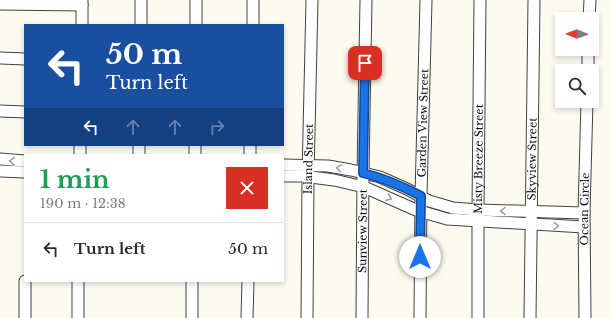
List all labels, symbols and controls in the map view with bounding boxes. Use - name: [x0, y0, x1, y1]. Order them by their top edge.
- north arrow: [555, 12, 599, 56]
- map controls: [555, 12, 599, 108]
- text: 50 m: [106, 37, 182, 72]
- icon: left: [40, 40, 92, 92]
- pin: [348, 46, 382, 80]
- icon: arrive: [354, 52, 376, 74]
- button: search: [555, 64, 599, 108]
- street label: Garden View Street: [414, 68, 431, 178]
- text: Turn left: [106, 72, 188, 94]
- street label: Misty Breeze Street: [471, 103, 486, 214]
- icon: left: [80, 116, 102, 138]
- icon: ahead: [122, 116, 144, 138]
- icon: ahead: [164, 116, 186, 138]
- icon: right: [206, 116, 228, 138]
- street label: Skyview Street: [524, 117, 540, 201]
- street label: Island Street: [301, 123, 316, 194]
- one-way arrow: [9, 156, 15, 165]
- one-way arrow: [336, 164, 342, 173]
- text: 1 min: [40, 165, 110, 194]
- button: close: [226, 167, 268, 209]
- street label: Ocean Circle: [577, 172, 592, 246]
- street label: Sunview Street: [355, 188, 370, 273]
- one-way arrow: [384, 193, 392, 201]
- text: 190 m · 12:38: [40, 195, 126, 212]
- one-way arrow: [500, 207, 506, 215]
- one-way arrow: [553, 221, 559, 230]
- position arrow: [399, 236, 441, 278]
- icon: left: [40, 238, 62, 260]
- text: Turn left: [74, 239, 145, 258]
- text: 50 m: [228, 239, 268, 258]

